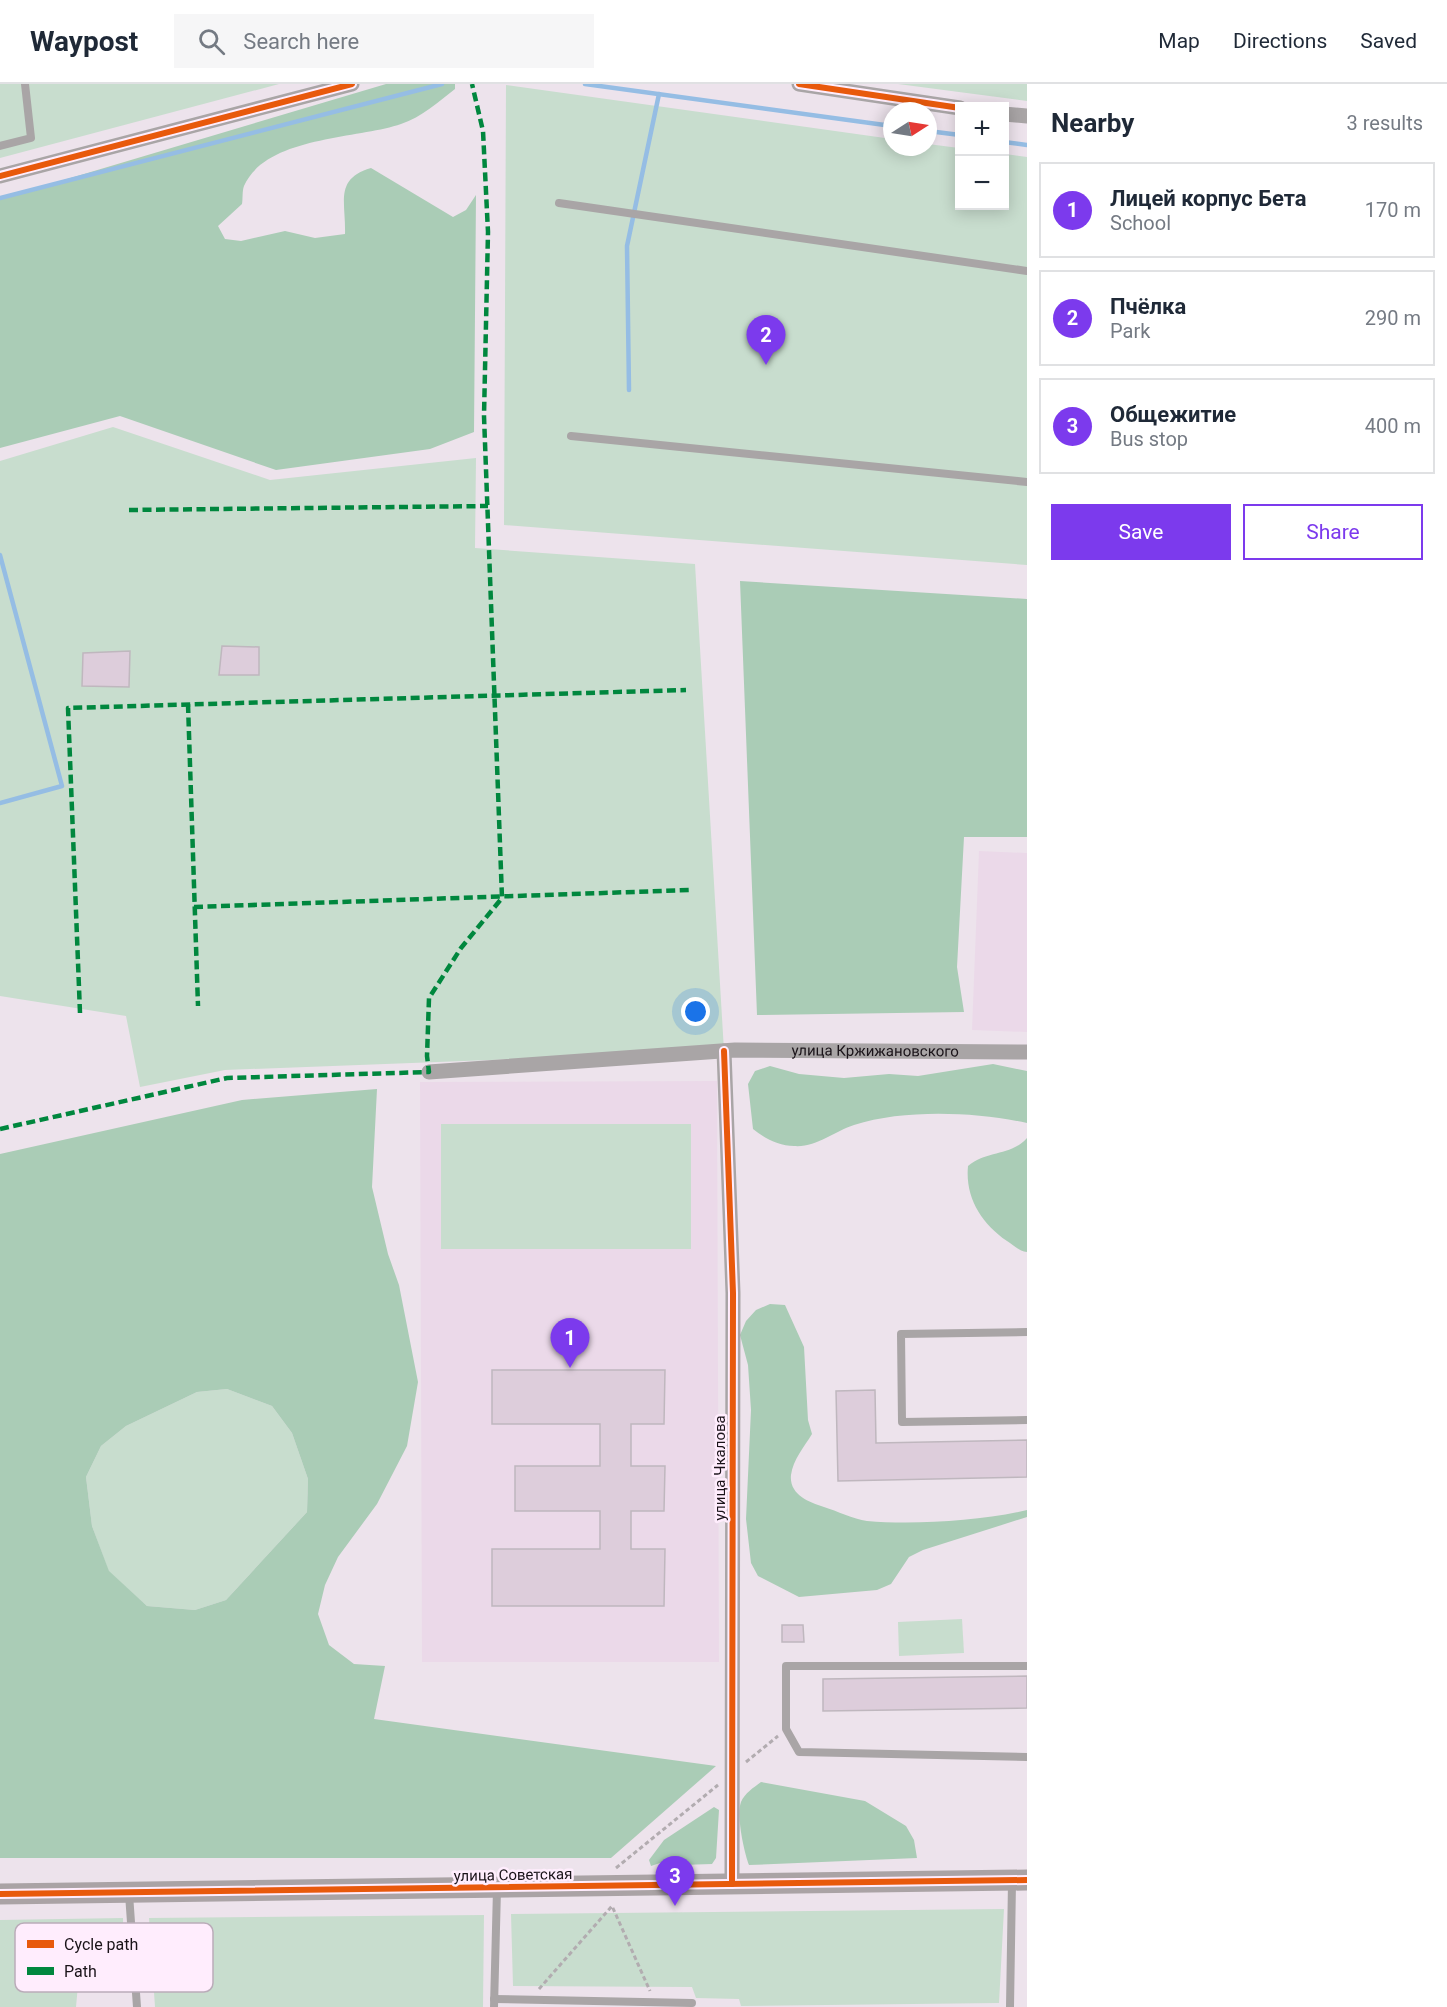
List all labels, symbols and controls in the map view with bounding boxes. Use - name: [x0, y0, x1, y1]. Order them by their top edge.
- search box: [174, 14, 594, 68]
- text: Waypost: [30, 25, 138, 58]
- icon: search: [195, 25, 228, 58]
- text: Search here: [243, 29, 359, 54]
- text: Map: [1158, 29, 1200, 53]
- text: Directions: [1233, 29, 1327, 53]
- text: Saved: [1360, 29, 1417, 53]
- north arrow: [883, 102, 937, 156]
- map controls: [955, 102, 1009, 210]
- button: +: [955, 102, 1009, 156]
- text: Nearby: [1051, 108, 1134, 138]
- text: 3 results: [1347, 111, 1423, 135]
- button: −: [955, 156, 1009, 210]
- text: Лицей корпус Бета: [1110, 186, 1307, 211]
- text: 1: [1067, 198, 1078, 222]
- text: 170 m: [1365, 198, 1421, 222]
- text: School: [1110, 211, 1171, 235]
- text: Пчёлка: [1110, 294, 1186, 319]
- text: 2: [1067, 306, 1078, 330]
- text: 290 m: [1365, 306, 1421, 330]
- pin: 2: [746, 316, 786, 365]
- text: Park: [1110, 319, 1150, 343]
- text: Общежитие: [1110, 402, 1236, 427]
- text: 3: [1067, 414, 1078, 438]
- text: 400 m: [1365, 414, 1421, 438]
- text: Bus stop: [1110, 427, 1188, 451]
- button: Save: [1051, 504, 1231, 560]
- button: Share: [1243, 504, 1423, 560]
- your location: [681, 997, 710, 1026]
- street label: улица Кржижановского: [791, 1041, 959, 1061]
- pin: 1: [550, 1318, 590, 1368]
- street label: улица Чкалова: [711, 1415, 729, 1521]
- pin: 3: [656, 1856, 694, 1906]
- street label: улица Советская: [454, 1865, 572, 1885]
- legend: [15, 1923, 213, 1992]
- text: Cycle path: [64, 1935, 138, 1954]
- text: Path: [64, 1962, 97, 1981]

